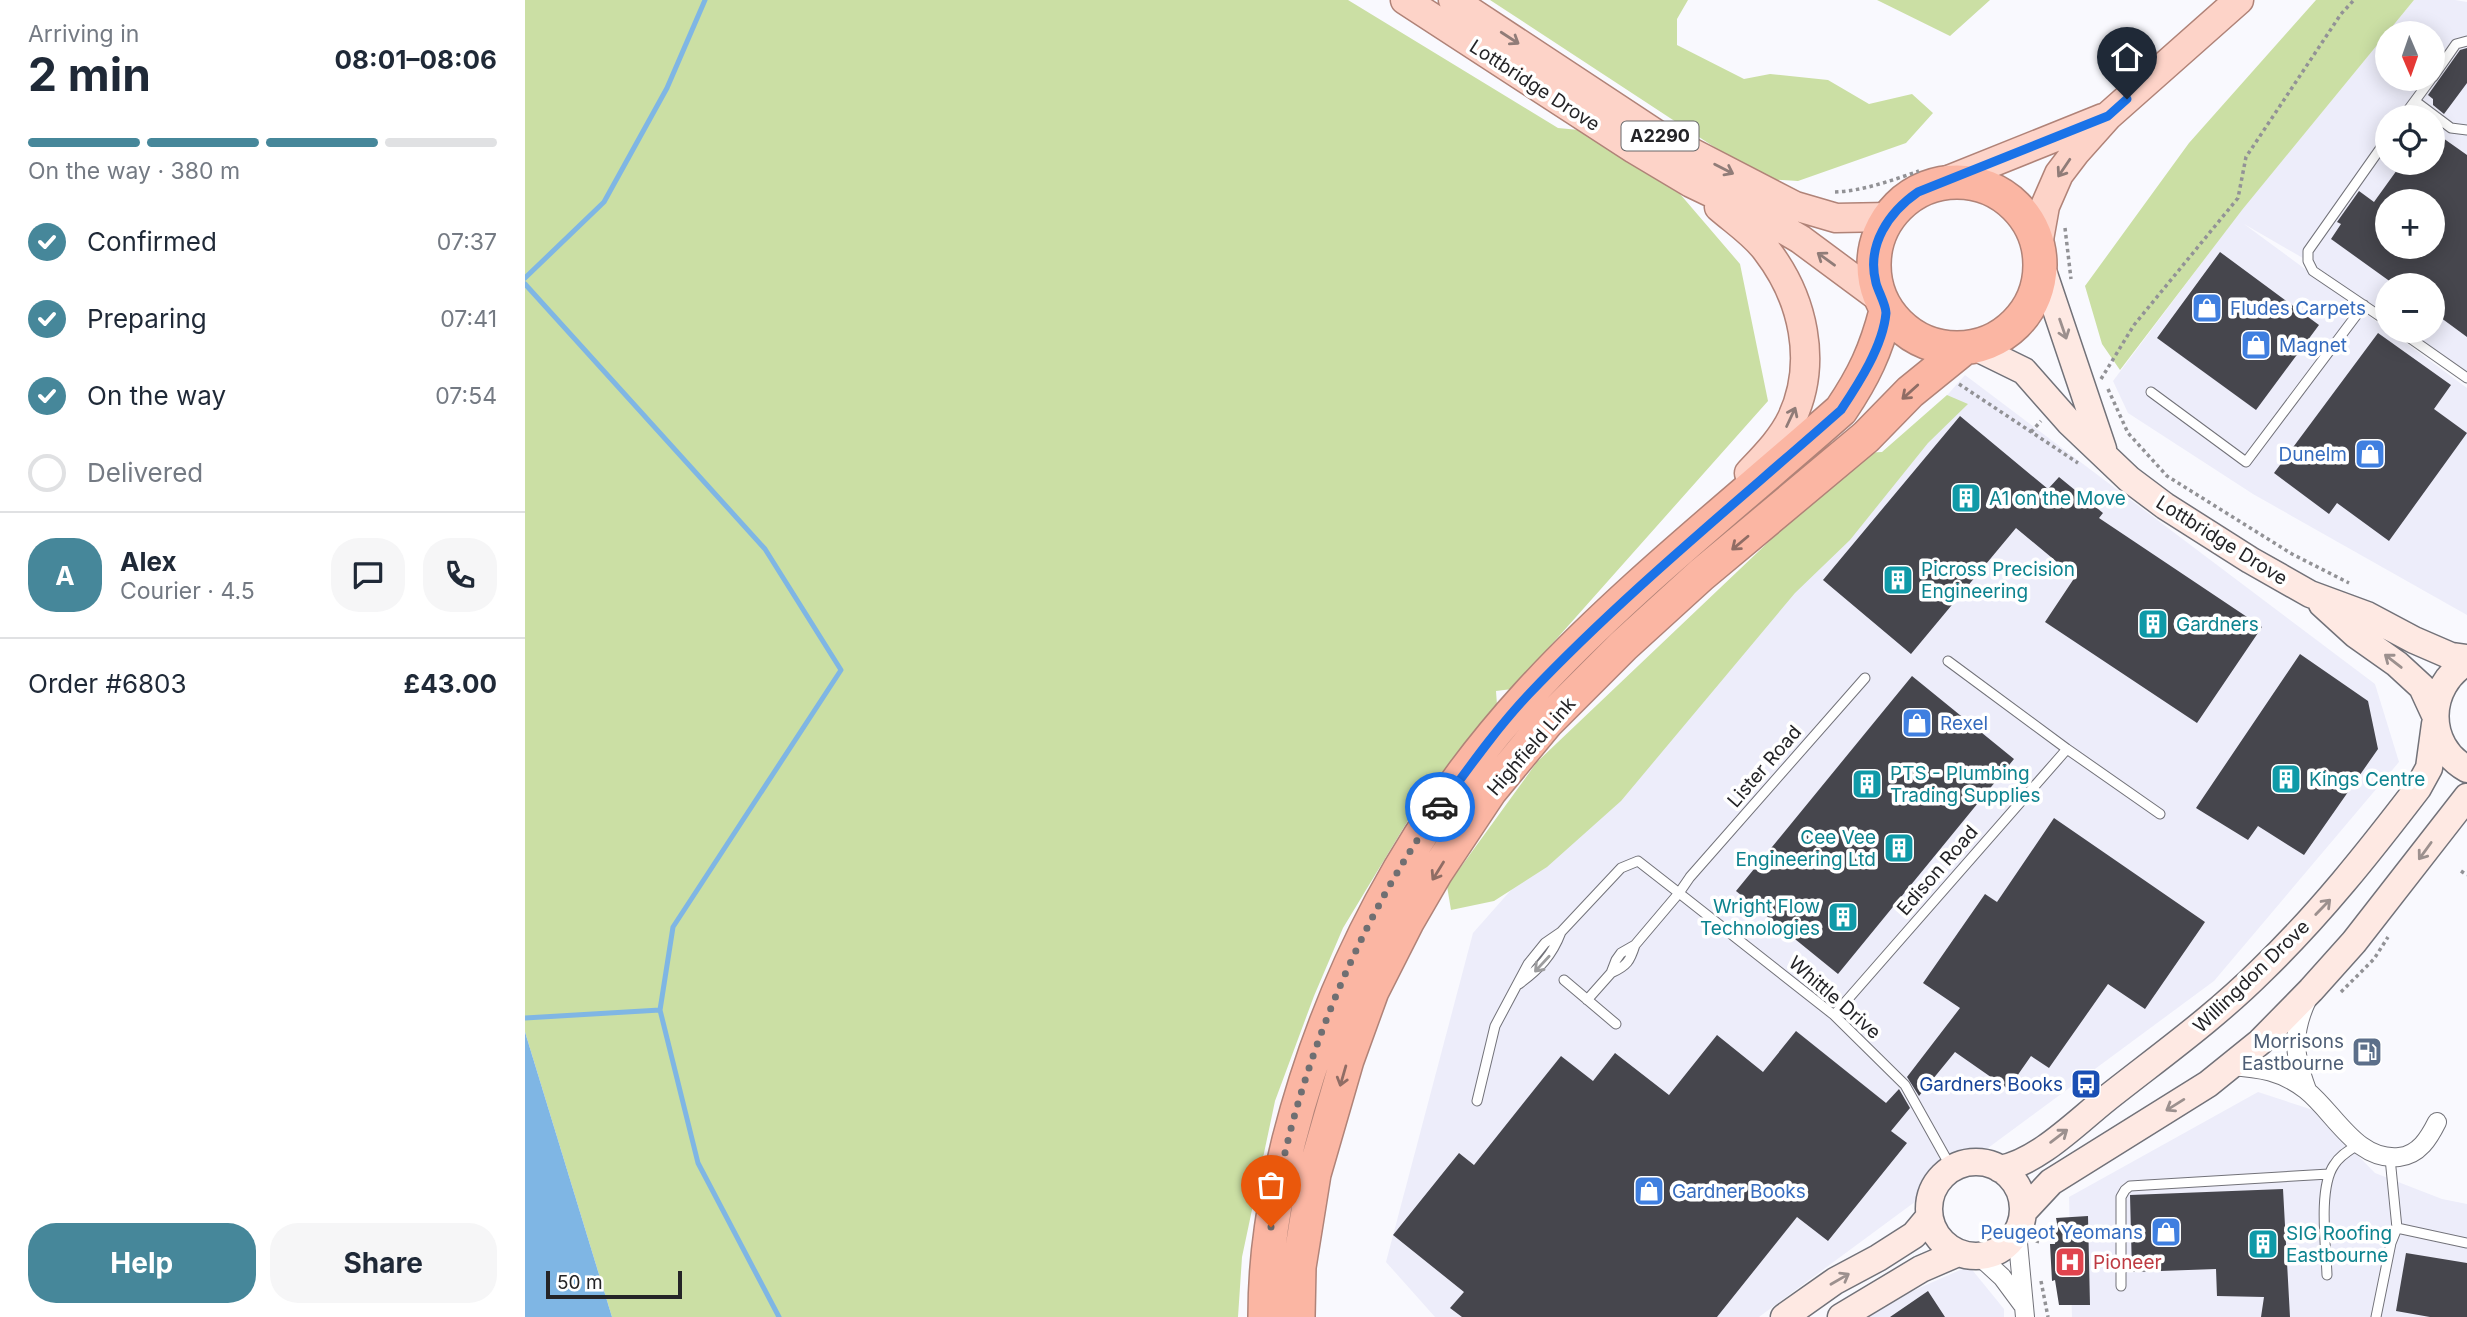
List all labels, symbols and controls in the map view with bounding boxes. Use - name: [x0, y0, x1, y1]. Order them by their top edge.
- text: Arriving in: [28, 20, 139, 48]
- north arrow: [2375, 21, 2445, 91]
- map controls: [2375, 21, 2445, 343]
- pin: [2097, 27, 2157, 99]
- one-way arrow: [1499, 31, 1519, 45]
- street label: Lottbridge Drove: [1465, 35, 1604, 136]
- icon: home: [2108, 38, 2146, 76]
- text: 08:01–08:06: [335, 44, 497, 75]
- text: 2 min: [28, 46, 151, 102]
- button: locate: [2375, 105, 2445, 175]
- road number: A2290: [1621, 121, 1699, 150]
- text: On the way · 380 m: [28, 157, 240, 185]
- one-way arrow: [2057, 158, 2072, 177]
- one-way arrow: [1713, 163, 1734, 177]
- button: +: [2375, 189, 2445, 259]
- icon: check: [28, 223, 66, 261]
- text: Confirmed: [87, 226, 217, 257]
- text: 07:37: [437, 228, 497, 256]
- one-way arrow: [1817, 251, 1836, 266]
- button: −: [2375, 273, 2445, 343]
- shop icon: Fludes Carpets: [2190, 291, 2224, 325]
- place label: Fludes Carpets: [2230, 297, 2366, 320]
- icon: check: [28, 300, 66, 338]
- text: Preparing: [87, 303, 207, 334]
- text: 07:41: [440, 305, 497, 333]
- one-way arrow: [2058, 318, 2070, 340]
- shop icon: Magnet: [2239, 328, 2273, 362]
- place label: Magnet: [2279, 334, 2347, 357]
- icon: check: [28, 377, 66, 415]
- text: On the way: [87, 380, 226, 411]
- text: 07:54: [435, 382, 497, 410]
- one-way arrow: [1902, 384, 1919, 401]
- one-way arrow: [1785, 407, 1798, 428]
- shop icon: Dunelm: [2353, 437, 2387, 471]
- place label: Dunelm: [2279, 443, 2347, 466]
- text: Delivered: [87, 457, 203, 488]
- building icon: A1 on the Move: [1949, 481, 1983, 515]
- place label: A1 on the Move: [1989, 487, 2126, 510]
- street label: Lottbridge Drove: [2152, 491, 2292, 590]
- one-way arrow: [1731, 535, 1749, 551]
- button: chat: [331, 538, 405, 612]
- button: phone: [423, 538, 497, 612]
- text: Alex: [120, 546, 177, 577]
- place label: Picross Precision Engineering: [1921, 558, 2075, 603]
- text: A: [55, 560, 75, 591]
- building icon: Picross Precision Engineering: [1881, 563, 1915, 597]
- text: Courier · 4.5: [120, 577, 255, 605]
- building icon: Gardners: [2136, 607, 2170, 641]
- place label: Gardners: [2176, 613, 2259, 636]
- one-way arrow: [2384, 654, 2402, 669]
- text: Order #6803: [28, 668, 187, 699]
- text: £43.00: [404, 668, 497, 699]
- street label: Highfield Link: [1482, 692, 1581, 800]
- shop icon: Rexel: [1900, 706, 1934, 740]
- place label: Rexel: [1940, 712, 1988, 735]
- street label: Lister Road: [1723, 721, 1806, 812]
- place label: PTS - Plumbing Trading Supplies: [1890, 762, 2040, 807]
- building icon: Kings Centre: [2269, 762, 2303, 796]
- building icon: PTS - Plumbing Trading Supplies: [1850, 767, 1884, 801]
- place label: Kings Centre: [2309, 768, 2425, 791]
- courier: [1405, 772, 1475, 842]
- icon: car: [1421, 788, 1459, 826]
- street label: Edison Road: [1892, 821, 1983, 920]
- place label: Cee Vee Engineering Ltd: [1735, 826, 1876, 871]
- building icon: Cee Vee Engineering Ltd: [1882, 831, 1916, 865]
- one-way arrow: [2418, 841, 2432, 860]
- one-way arrow: [1430, 860, 1444, 880]
- place label: Wright Flow Technologies: [1700, 895, 1820, 940]
- one-way arrow: [2314, 899, 2331, 916]
- building icon: Wright Flow Technologies: [1826, 900, 1860, 934]
- street label: Willingdon Drove: [2188, 915, 2314, 1038]
- street label: Whittle Drive: [1784, 951, 1886, 1044]
- one-way arrow: [1534, 955, 1551, 972]
- place label: Morrisons Eastbourne: [2242, 1030, 2344, 1075]
- fuel station icon: Morrisons Eastbourne: [2350, 1035, 2384, 1069]
- one-way arrow: [1336, 1065, 1349, 1087]
- bus stop icon: Gardners Books: [2069, 1067, 2103, 1101]
- place label: Gardners Books: [1919, 1073, 2063, 1096]
- one-way arrow: [2165, 1099, 2185, 1113]
- one-way arrow: [2049, 1129, 2067, 1144]
- pin: [1241, 1155, 1301, 1227]
- icon: bag: [1252, 1166, 1290, 1204]
- shop icon: Gardner Books: [1632, 1174, 1666, 1208]
- place label: Gardner Books: [1672, 1180, 1806, 1203]
- shop icon: Peugeot Yeomans: [2149, 1215, 2183, 1249]
- place label: Peugeot Yeomans: [1980, 1221, 2143, 1244]
- place label: SIG Roofing Eastbourne: [2286, 1222, 2392, 1267]
- button: Help: [28, 1223, 256, 1303]
- button: Share: [270, 1223, 497, 1303]
- building icon: SIG Roofing Eastbourne: [2246, 1227, 2280, 1261]
- hospital icon: Pioneer: [2053, 1245, 2087, 1279]
- place label: Pioneer: [2093, 1251, 2162, 1274]
- scale bar: [546, 1268, 683, 1300]
- text: 50 m: [557, 1271, 603, 1294]
- one-way arrow: [1830, 1272, 1850, 1286]

